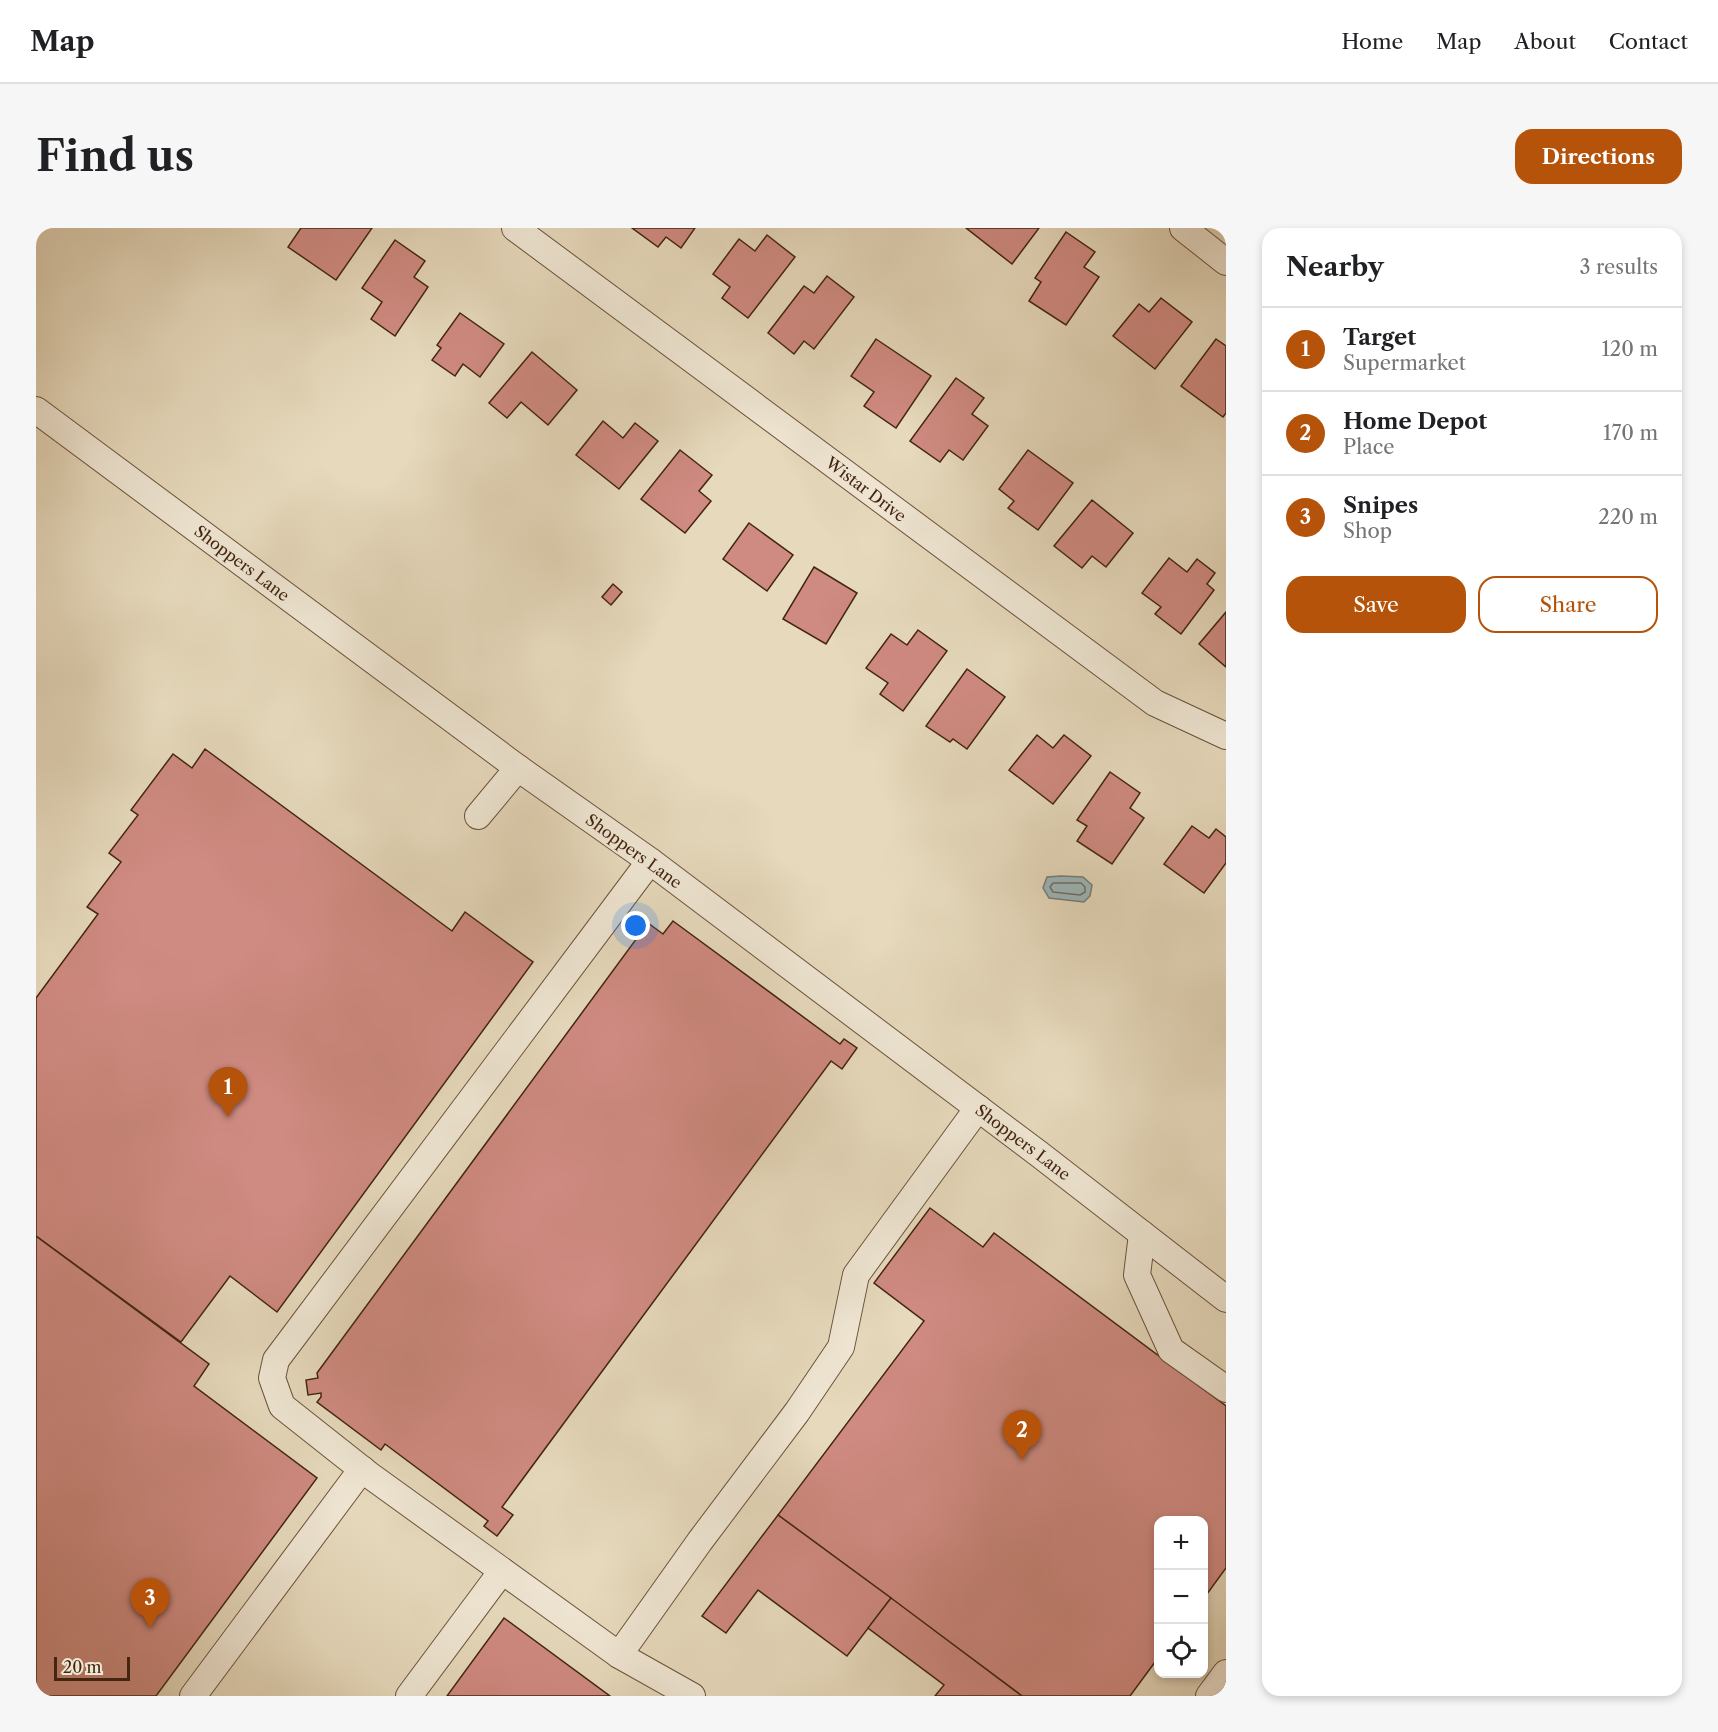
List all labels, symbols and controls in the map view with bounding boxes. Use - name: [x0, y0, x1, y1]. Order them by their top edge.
- text: Map: [30, 24, 94, 58]
- text: Home: [1342, 29, 1403, 54]
- text: Map: [1436, 29, 1481, 54]
- text: About: [1514, 29, 1576, 54]
- text: Contact: [1609, 29, 1688, 54]
- button: Directions: [1515, 129, 1682, 184]
- text: Find us: [36, 130, 194, 182]
- text: Nearby: [1286, 251, 1384, 283]
- text: 3 results: [1580, 255, 1658, 279]
- text: Target: [1343, 324, 1416, 351]
- text: 1: [1301, 337, 1310, 361]
- text: 120 m: [1601, 337, 1658, 361]
- text: Supermarket: [1343, 351, 1466, 375]
- text: Home Depot: [1343, 408, 1487, 435]
- text: 2: [1300, 421, 1311, 445]
- text: 170 m: [1603, 421, 1658, 445]
- text: Place: [1343, 435, 1394, 459]
- street label: Wistar Drive: [821, 452, 910, 526]
- text: Snipes: [1343, 492, 1418, 519]
- text: 3: [1300, 505, 1311, 529]
- text: 220 m: [1598, 505, 1658, 529]
- text: Shop: [1343, 519, 1392, 543]
- street label: Shoppers Lane: [190, 521, 294, 605]
- button: Save: [1286, 576, 1466, 633]
- button: Share: [1478, 576, 1658, 633]
- street label: Shoppers Lane: [582, 809, 686, 893]
- your location: [621, 911, 650, 940]
- pin: 1: [208, 1068, 248, 1117]
- street label: Shoppers Lane: [971, 1100, 1075, 1184]
- pin: 2: [1002, 1410, 1042, 1460]
- map controls: [1154, 1516, 1208, 1678]
- button: +: [1154, 1516, 1208, 1570]
- button: −: [1154, 1570, 1208, 1624]
- pin: 3: [130, 1578, 170, 1628]
- button: locate: [1154, 1624, 1208, 1678]
- scale bar: [54, 1654, 130, 1682]
- text: 20 m: [63, 1657, 102, 1677]

